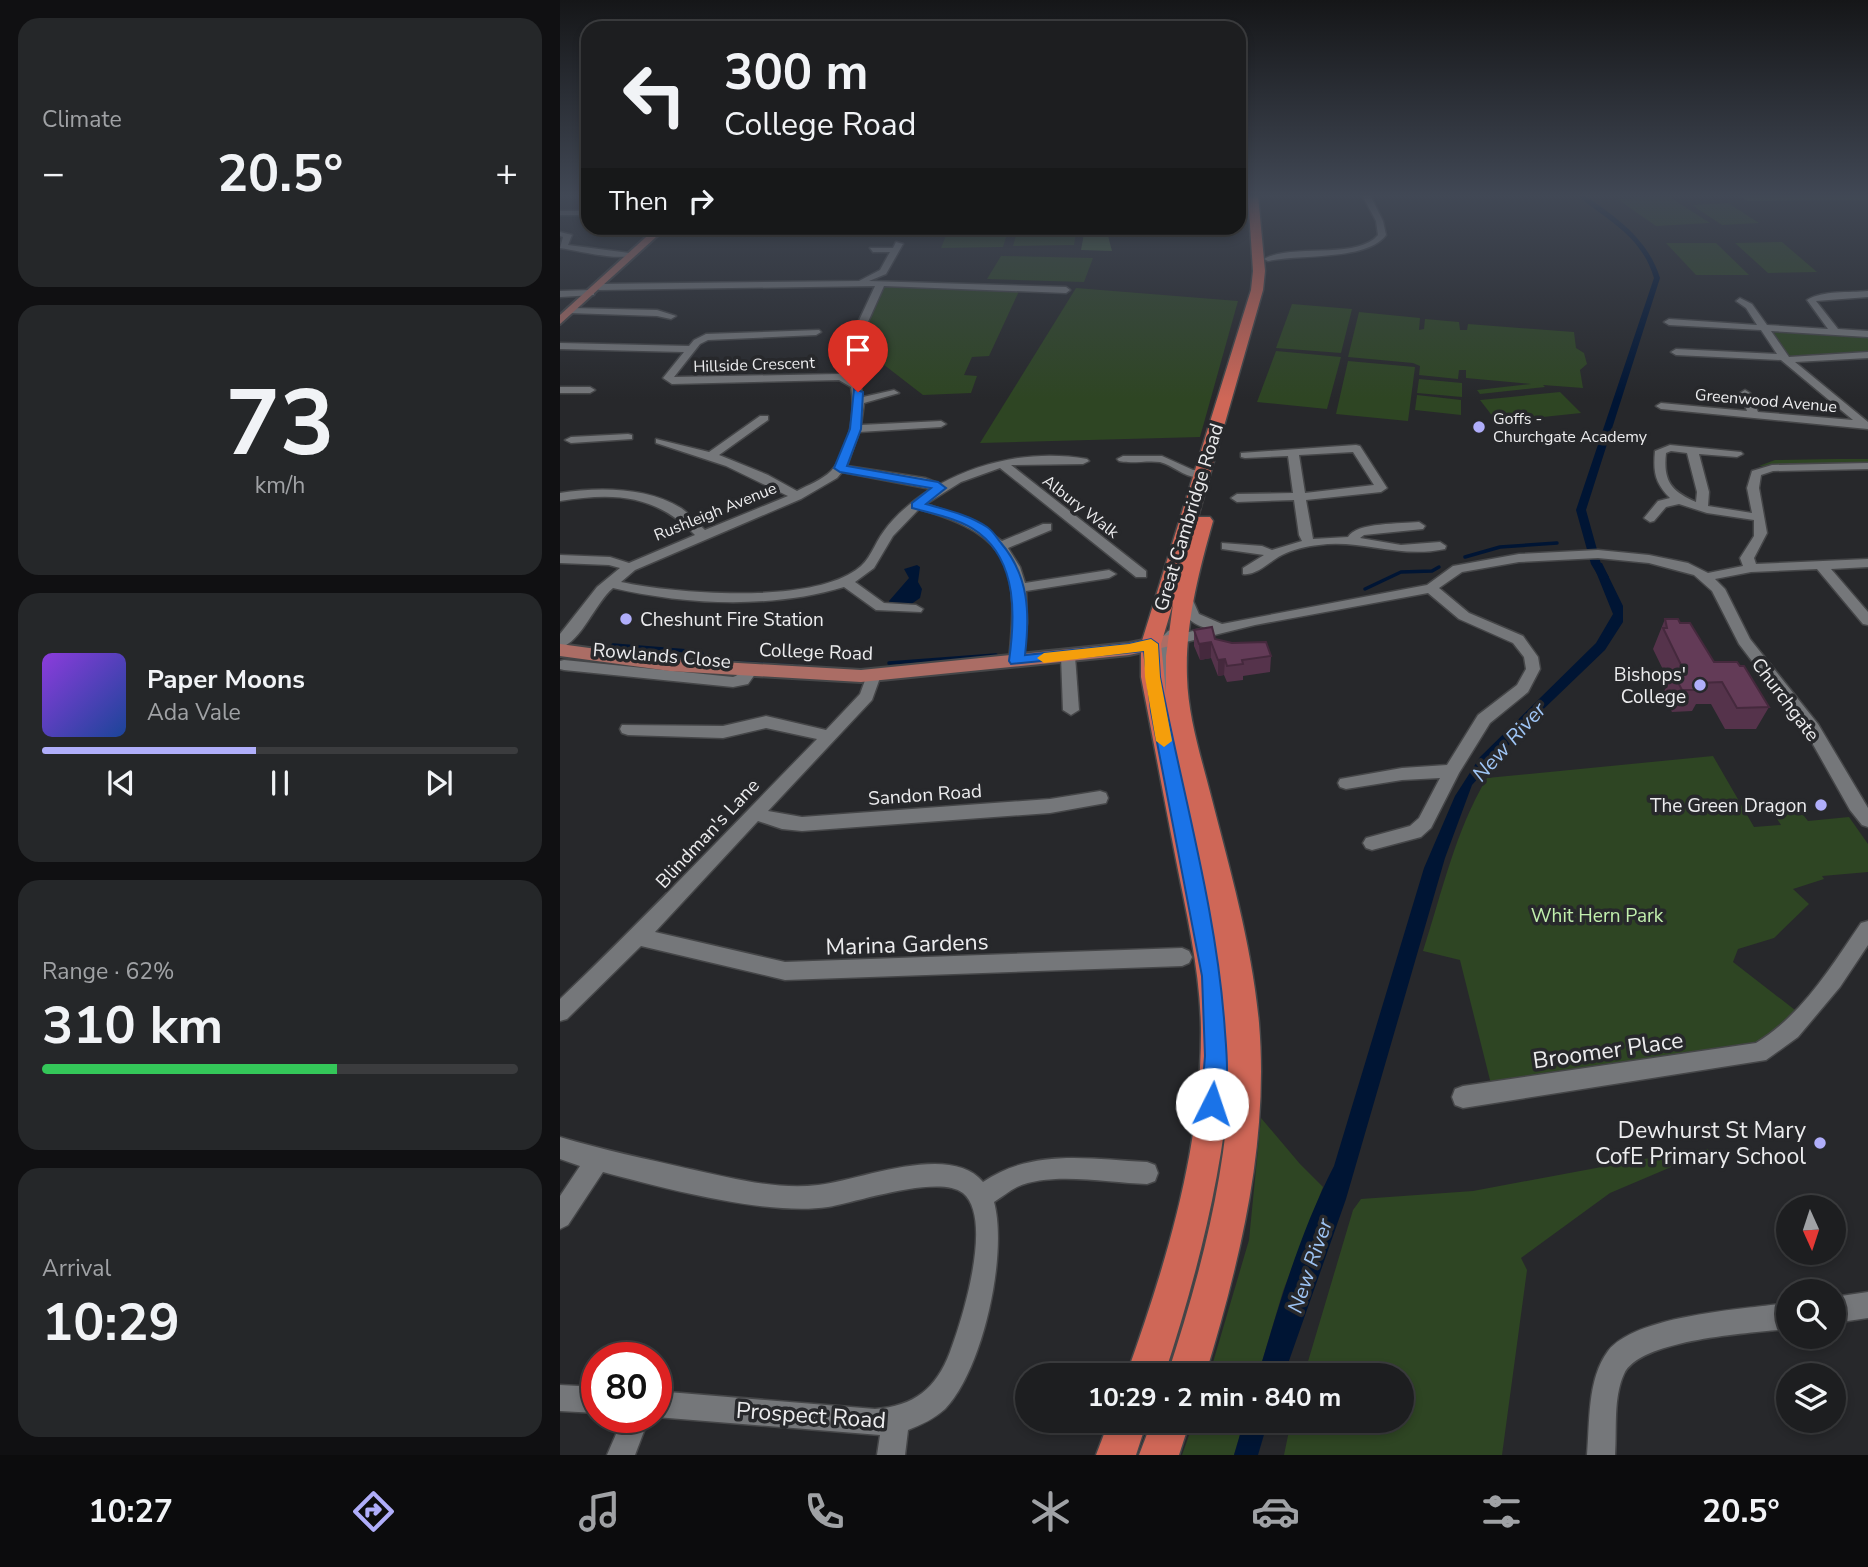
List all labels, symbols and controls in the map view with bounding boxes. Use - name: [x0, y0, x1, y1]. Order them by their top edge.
- text: 300 m: [724, 39, 868, 106]
- icon: left: [609, 49, 700, 140]
- text: College Road: [724, 103, 916, 146]
- text: Climate: [42, 104, 122, 135]
- text: 20.5°: [217, 138, 343, 209]
- text: −: [42, 148, 65, 199]
- text: +: [495, 148, 518, 199]
- icon: right: [682, 182, 720, 220]
- text: Then: [609, 184, 668, 219]
- pin: [828, 320, 888, 392]
- icon: arrive: [839, 331, 877, 369]
- street label: Hillside Crescent: [693, 352, 816, 378]
- text: 73: [225, 362, 335, 486]
- street label: Greenwood Avenue: [1694, 384, 1838, 418]
- place label: Goffs - Churchgate Academy: [1493, 408, 1648, 448]
- marker: Goffs - Churchgate Academy: [1471, 419, 1487, 435]
- street label: Great Cambridge Road: [1148, 420, 1230, 614]
- text: km/h: [255, 470, 305, 501]
- street label: Albury Walk: [1038, 470, 1124, 544]
- street label: Rushleigh Avenue: [651, 477, 780, 547]
- place label: Cheshunt Fire Station: [640, 607, 824, 633]
- marker: Cheshunt Fire Station: [618, 611, 634, 627]
- street label: Rowlands Close: [592, 637, 732, 675]
- street label: College Road: [758, 637, 874, 667]
- street label: Churchgate: [1745, 652, 1825, 747]
- text: Paper Moons: [147, 662, 305, 697]
- place label: Bishops' College: [1614, 662, 1686, 710]
- marker: Bishops' College: [1692, 677, 1708, 693]
- water label: New River: [1466, 696, 1552, 788]
- text: Ada Vale: [147, 697, 241, 728]
- icon: previous: [102, 764, 140, 802]
- icon: pause: [261, 764, 299, 802]
- icon: next: [420, 764, 458, 802]
- street label: Blindman's Lane: [650, 773, 765, 894]
- street label: Sandon Road: [867, 778, 983, 812]
- place label: The Green Dragon: [1650, 793, 1807, 819]
- marker: The Green Dragon: [1813, 797, 1829, 813]
- park label: Whit Hern Park: [1531, 903, 1664, 929]
- street label: Marina Gardens: [825, 926, 989, 963]
- text: Range · 62%: [42, 956, 174, 987]
- text: 310 km: [42, 990, 223, 1061]
- street label: Broomer Place: [1531, 1025, 1685, 1076]
- position arrow: [1175, 1067, 1249, 1141]
- place label: Dewhurst St Mary CofE Primary School: [1595, 1115, 1806, 1172]
- marker: Dewhurst St Mary CofE Primary School: [1812, 1135, 1828, 1151]
- north arrow: [1776, 1195, 1846, 1265]
- map controls: [1776, 1195, 1846, 1433]
- water label: New River: [1281, 1215, 1339, 1317]
- text: Arrival: [42, 1253, 111, 1284]
- button: search: [1776, 1279, 1846, 1349]
- text: 10:29: [42, 1287, 180, 1358]
- speed limit sign: 80: [581, 1342, 672, 1433]
- button: layers: [1776, 1363, 1846, 1433]
- text: 10:29 · 2 min · 840 m: [1088, 1380, 1341, 1415]
- street label: Prospect Road: [735, 1395, 887, 1436]
- icon: directions: [349, 1487, 398, 1536]
- icon: music: [575, 1487, 624, 1536]
- icon: phone: [800, 1487, 849, 1536]
- icon: climate: [1026, 1487, 1075, 1536]
- icon: car: [1251, 1487, 1300, 1536]
- icon: filters: [1477, 1487, 1526, 1536]
- text: 10:27: [88, 1490, 173, 1533]
- text: 20.5°: [1702, 1490, 1780, 1533]

